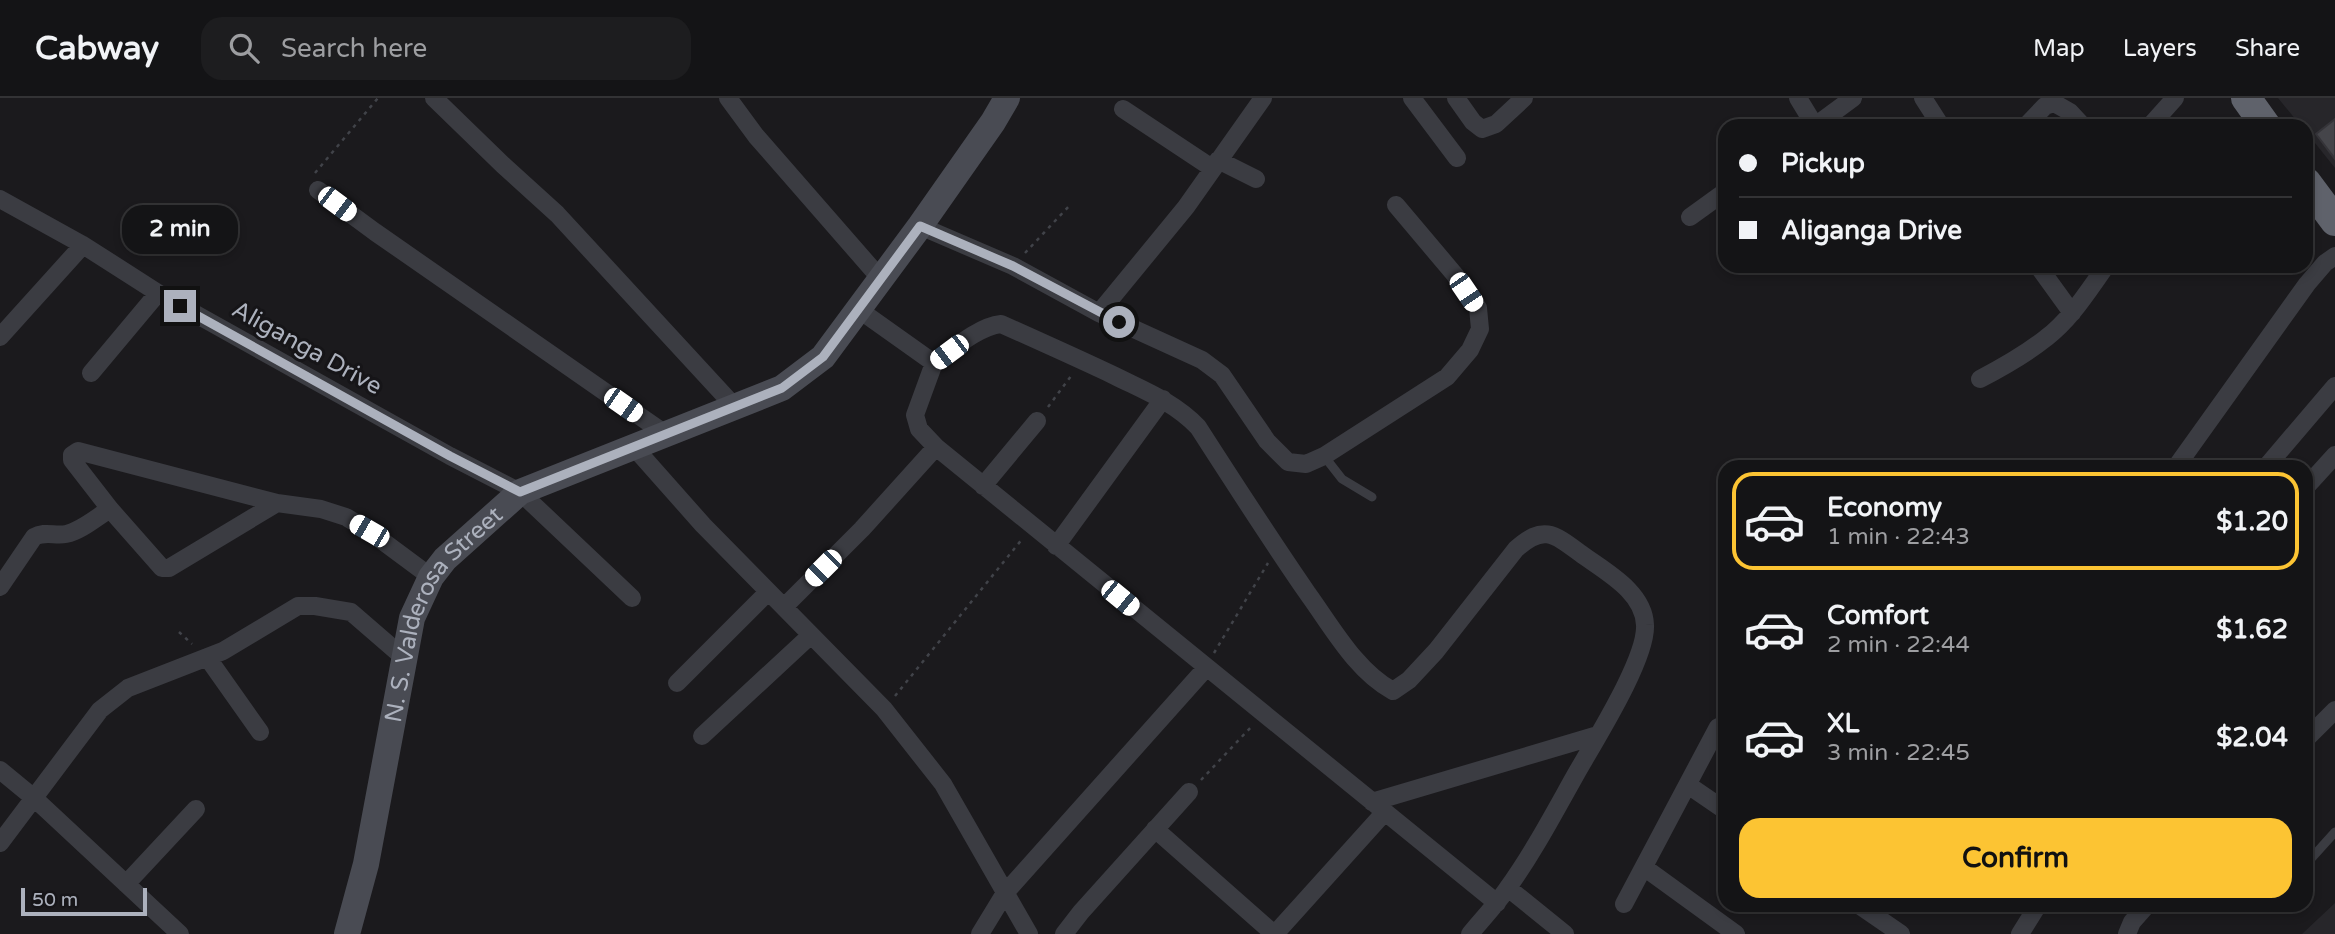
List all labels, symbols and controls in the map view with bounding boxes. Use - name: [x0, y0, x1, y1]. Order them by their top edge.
- search box: [201, 17, 691, 80]
- text: Cabway: [35, 29, 159, 68]
- icon: search: [225, 29, 263, 67]
- text: Search here: [281, 33, 427, 64]
- text: Map: [2033, 34, 2085, 63]
- text: Layers: [2123, 34, 2197, 63]
- text: Share: [2235, 34, 2300, 63]
- text: Pickup: [1781, 148, 1865, 179]
- car: [314, 183, 361, 225]
- callout: 2 min: [122, 204, 238, 254]
- text: 2 min: [149, 215, 211, 243]
- text: Aliganga Drive: [1781, 215, 1962, 246]
- car: [1446, 269, 1487, 315]
- route end: [164, 290, 196, 322]
- street label: Aliganga Drive: [227, 295, 387, 401]
- route start: [1103, 306, 1135, 338]
- car: [926, 331, 973, 373]
- car: [600, 384, 647, 426]
- icon: car: [1743, 490, 1806, 553]
- text: Economy: [1827, 492, 1942, 523]
- street label: N. S. Valderosa Street: [378, 500, 509, 725]
- text: $1.20: [2216, 506, 2288, 537]
- car: [346, 511, 393, 551]
- text: 1 min · 22:43: [1827, 523, 1970, 551]
- car: [801, 546, 846, 590]
- car: [1098, 577, 1143, 619]
- icon: car: [1743, 598, 1806, 661]
- text: Comfort: [1827, 600, 1929, 631]
- text: $1.62: [2216, 614, 2288, 645]
- text: 2 min · 22:44: [1827, 631, 1970, 659]
- icon: car: [1743, 706, 1806, 769]
- text: XL: [1827, 708, 1859, 739]
- text: $2.04: [2216, 722, 2288, 753]
- text: 3 min · 22:45: [1827, 739, 1970, 767]
- button: Confirm: [1739, 818, 2292, 898]
- scale bar: [21, 885, 147, 917]
- text: 50 m: [32, 889, 78, 911]

